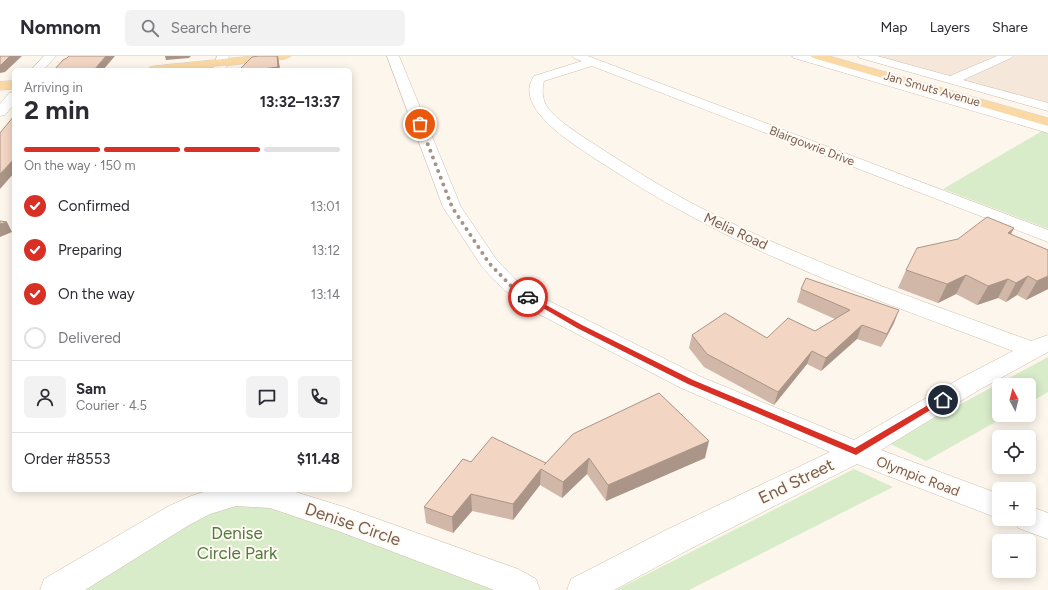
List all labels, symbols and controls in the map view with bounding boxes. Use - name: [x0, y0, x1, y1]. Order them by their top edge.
- search box: [125, 10, 405, 46]
- text: Nomnom: [20, 16, 101, 39]
- icon: search: [139, 17, 161, 39]
- text: Search here: [171, 19, 251, 37]
- text: Map: [880, 19, 908, 36]
- text: Layers: [930, 19, 970, 36]
- text: Share: [992, 19, 1028, 36]
- street label: Jan Smuts Avenue: [882, 69, 982, 110]
- text: Arriving in: [24, 80, 83, 95]
- text: 13:32–13:37: [260, 93, 340, 111]
- text: 2 min: [24, 94, 90, 126]
- pin: [403, 107, 437, 141]
- icon: bag: [409, 113, 431, 135]
- street label: Blairgowrie Drive: [767, 123, 857, 169]
- text: On the way · 150 m: [24, 158, 136, 173]
- icon: check: [24, 195, 46, 217]
- text: Confirmed: [58, 197, 130, 215]
- text: 13:01: [311, 199, 340, 214]
- street label: Melia Road: [701, 209, 770, 254]
- icon: check: [24, 239, 46, 261]
- text: Preparing: [58, 241, 122, 259]
- text: 13:12: [312, 243, 340, 258]
- courier: [508, 277, 548, 317]
- icon: check: [24, 283, 46, 305]
- text: On the way: [58, 285, 135, 303]
- icon: car: [517, 286, 539, 308]
- text: 13:14: [311, 287, 340, 302]
- text: Delivered: [58, 329, 121, 347]
- button: person: [24, 376, 66, 418]
- button: chat: [246, 376, 288, 418]
- button: phone: [298, 376, 340, 418]
- north arrow: [992, 378, 1036, 422]
- map controls: [992, 378, 1036, 578]
- text: Sam: [76, 380, 106, 398]
- pin: [926, 383, 960, 417]
- icon: home: [932, 389, 954, 411]
- text: Courier · 4.5: [76, 398, 147, 413]
- button: locate: [992, 430, 1036, 474]
- text: Order #8553: [24, 450, 111, 468]
- text: $11.48: [297, 450, 340, 468]
- street label: Olympic Road: [874, 453, 962, 500]
- street label: End Street: [755, 454, 837, 508]
- button: +: [992, 482, 1036, 526]
- street label: Denise Circle: [302, 498, 404, 550]
- park label: Denise Circle Park: [197, 523, 278, 563]
- button: −: [992, 534, 1036, 578]

